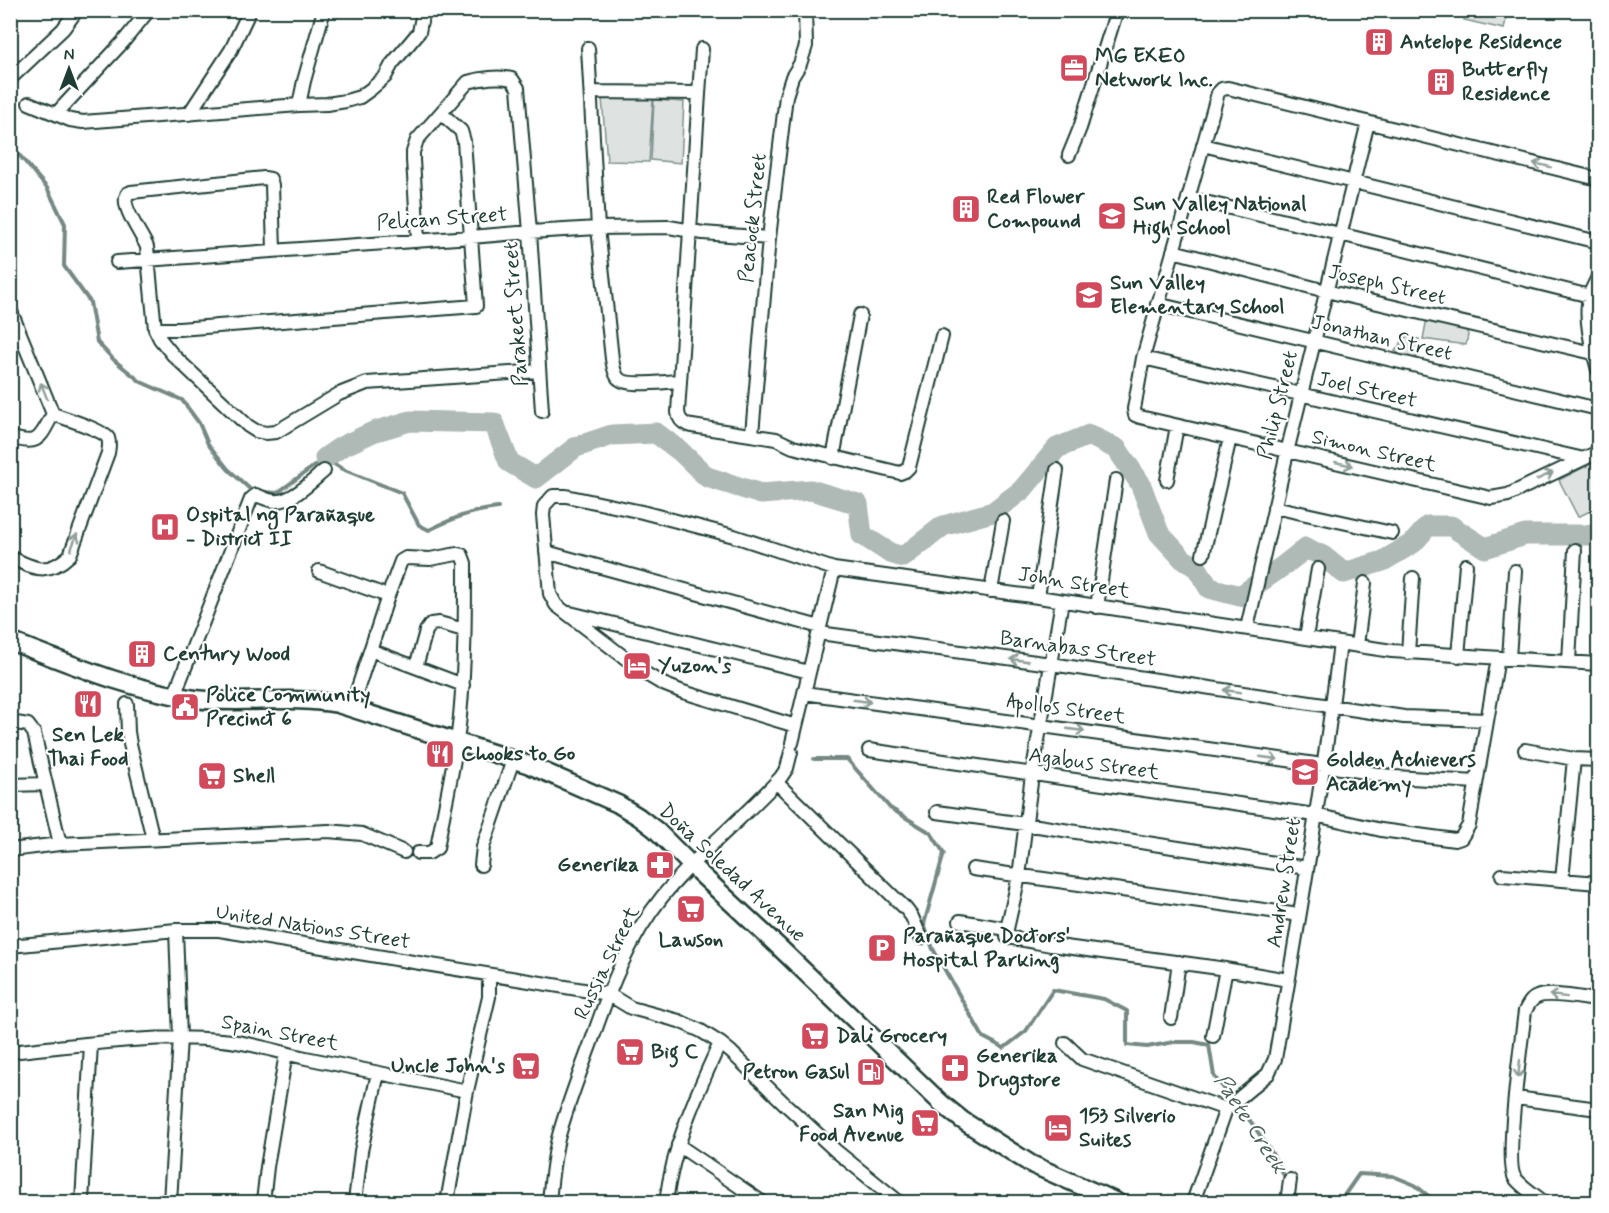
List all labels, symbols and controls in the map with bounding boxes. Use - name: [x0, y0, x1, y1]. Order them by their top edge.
- building icon: Antelope Residence: [1363, 26, 1395, 58]
- place label: Antelope Residence: [1400, 28, 1562, 56]
- north arrow: [39, 39, 99, 99]
- place label: MG EXEO Network Inc.: [1095, 42, 1213, 94]
- text: N: [64, 45, 74, 66]
- office icon: MG EXEO Network Inc.: [1058, 52, 1090, 84]
- place label: Butterfly Residence: [1462, 56, 1551, 108]
- building icon: Butterfly Residence: [1425, 66, 1457, 98]
- street label: Peacock Street: [732, 152, 774, 284]
- one-way arrow: [1533, 158, 1552, 170]
- place label: Red Flower Compound: [987, 183, 1086, 235]
- place label: Sun Valley National High School: [1133, 190, 1306, 244]
- building icon: Red Flower Compound: [950, 193, 982, 225]
- street label: Pelican Street: [376, 200, 509, 238]
- school or university icon: Sun Valley National High School: [1096, 200, 1128, 232]
- street label: Parakeet Street: [497, 241, 535, 387]
- street label: Joseph Street: [1325, 258, 1449, 312]
- place label: Sun Valley Elementary School: [1110, 269, 1285, 321]
- school or university icon: Sun Valley Elementary School: [1073, 279, 1105, 311]
- street label: Jonathan Street: [1309, 308, 1455, 368]
- street label: Philip Street: [1251, 348, 1305, 462]
- street label: Joel Street: [1314, 365, 1420, 415]
- one-way arrow: [38, 382, 49, 401]
- street label: Simon Street: [1309, 423, 1440, 479]
- one-way arrow: [1334, 459, 1353, 470]
- one-way arrow: [1535, 470, 1553, 482]
- place label: Ospital ng Parañaque - District II: [186, 501, 375, 553]
- hospital icon: Ospital ng Parañaque - District II: [149, 511, 181, 543]
- one-way arrow: [70, 533, 81, 552]
- street label: John Street: [1016, 560, 1133, 606]
- street label: Barnabas Street: [998, 624, 1158, 674]
- building icon: Century Wood: [126, 638, 158, 670]
- place label: Century Wood: [163, 640, 290, 668]
- hotel icon: Yuzon's: [621, 650, 653, 682]
- place label: Yuzon's: [658, 652, 732, 680]
- one-way arrow: [1009, 654, 1029, 665]
- place label: Police Community Precinct 6: [206, 681, 371, 733]
- one-way arrow: [1223, 685, 1243, 696]
- street label: Apollos Street: [1005, 687, 1128, 732]
- restaurant icon: Sen Lek Thai Food: [72, 688, 104, 720]
- public building icon: Police Community Precinct 6: [169, 691, 201, 723]
- one-way arrow: [851, 695, 871, 706]
- place label: Sen Lek Thai Food: [47, 721, 129, 773]
- one-way arrow: [1065, 725, 1085, 736]
- restaurant icon: Chooks to Go: [424, 738, 456, 770]
- place label: Chooks to Go: [461, 740, 576, 768]
- street label: Agabus Street: [1027, 741, 1162, 787]
- place label: Golden Achievers Academy: [1326, 746, 1476, 798]
- one-way arrow: [1259, 752, 1278, 763]
- school or university icon: Golden Achievers Academy: [1289, 756, 1321, 788]
- supermarket icon: Shell: [196, 760, 228, 792]
- place label: Shell: [233, 762, 275, 790]
- street label: Doña Soledad Avenue: [652, 797, 812, 949]
- street label: Andrew Street: [1260, 816, 1308, 950]
- pharmacy icon: Generika: [644, 849, 676, 881]
- place label: Generika: [557, 851, 639, 879]
- supermarket icon: Lawson: [675, 893, 707, 925]
- street label: United Nations Street: [214, 898, 412, 956]
- street label: Russia Street: [567, 901, 647, 1024]
- place label: Parañaque Doctors' Hospital Parking: [903, 922, 1070, 974]
- place label: Lawson: [659, 926, 723, 954]
- parking icon: Parañaque Doctors' Hospital Parking: [866, 932, 898, 964]
- one-way arrow: [1549, 990, 1569, 1001]
- street label: Spain Street: [219, 1008, 342, 1058]
- supermarket icon: Dali Grocery: [799, 1020, 831, 1052]
- place label: Dali Grocery: [836, 1022, 947, 1050]
- supermarket icon: Big C: [614, 1036, 646, 1068]
- place label: Big C: [651, 1038, 699, 1068]
- place label: Generika Drugstore: [976, 1042, 1061, 1096]
- supermarket icon: Uncle John's: [510, 1050, 542, 1082]
- place label: Uncle John's: [391, 1052, 506, 1080]
- pharmacy icon: Generika Drugstore: [939, 1052, 971, 1084]
- fuel station icon: Petron Gasul: [855, 1056, 887, 1088]
- place label: Petron Gasul: [743, 1058, 850, 1086]
- one-way arrow: [1513, 1059, 1524, 1078]
- water label: Paete Creek: [1207, 1069, 1294, 1181]
- place label: San Mig Food Avenue: [799, 1097, 904, 1149]
- place label: 153 Silverio Suites: [1079, 1102, 1176, 1154]
- supermarket icon: San Mig Food Avenue: [909, 1107, 941, 1139]
- hotel icon: 153 Silverio Suites: [1042, 1112, 1074, 1144]

